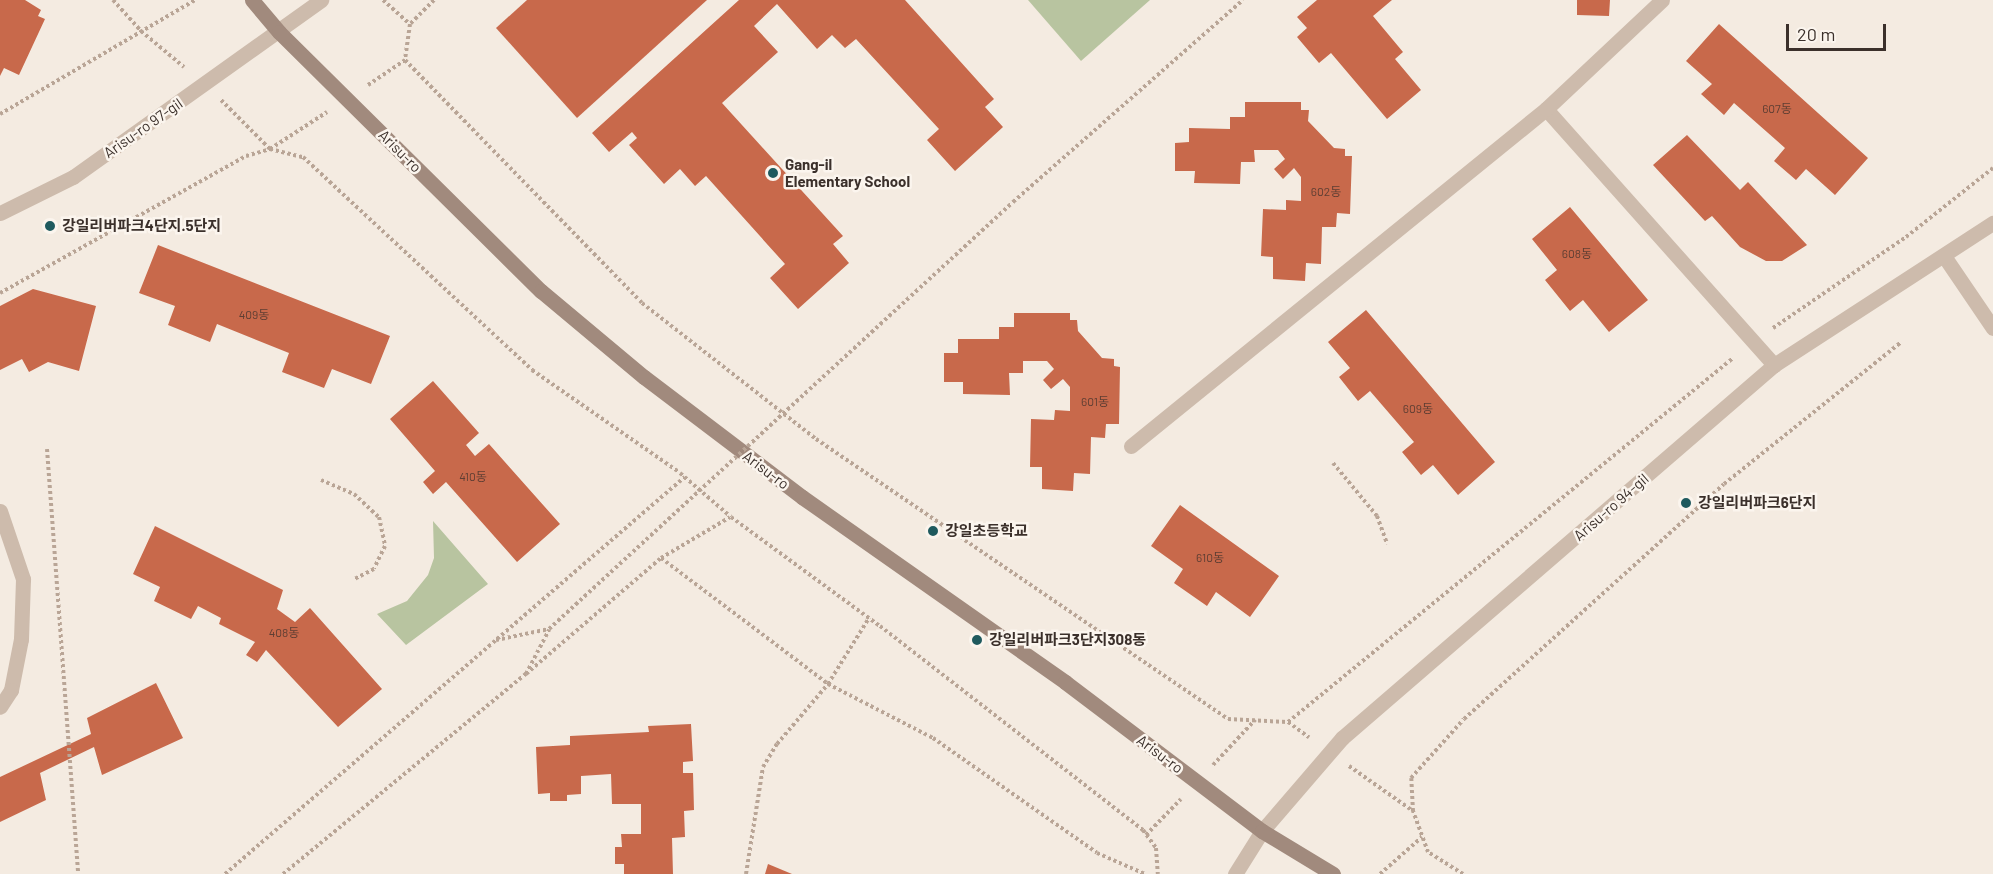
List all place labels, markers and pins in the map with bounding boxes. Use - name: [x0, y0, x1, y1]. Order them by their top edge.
- place label: Gang-il Elementary School: [785, 155, 910, 190]
- marker: Gang-il Elementary School: [766, 166, 780, 180]
- place label: 강일리버파크4단지.5단지: [62, 217, 221, 235]
- marker: 강일리버파크4단지.5단지: [43, 219, 57, 233]
- place label: 강일리버파크6단지: [1698, 494, 1816, 512]
- marker: 강일리버파크6단지: [1679, 496, 1693, 510]
- place label: 강일초등학교: [945, 522, 1028, 540]
- marker: 강일초등학교: [926, 524, 940, 538]
- place label: 강일리버파크3단지308동: [989, 631, 1146, 649]
- marker: 강일리버파크3단지308동: [970, 633, 984, 647]

